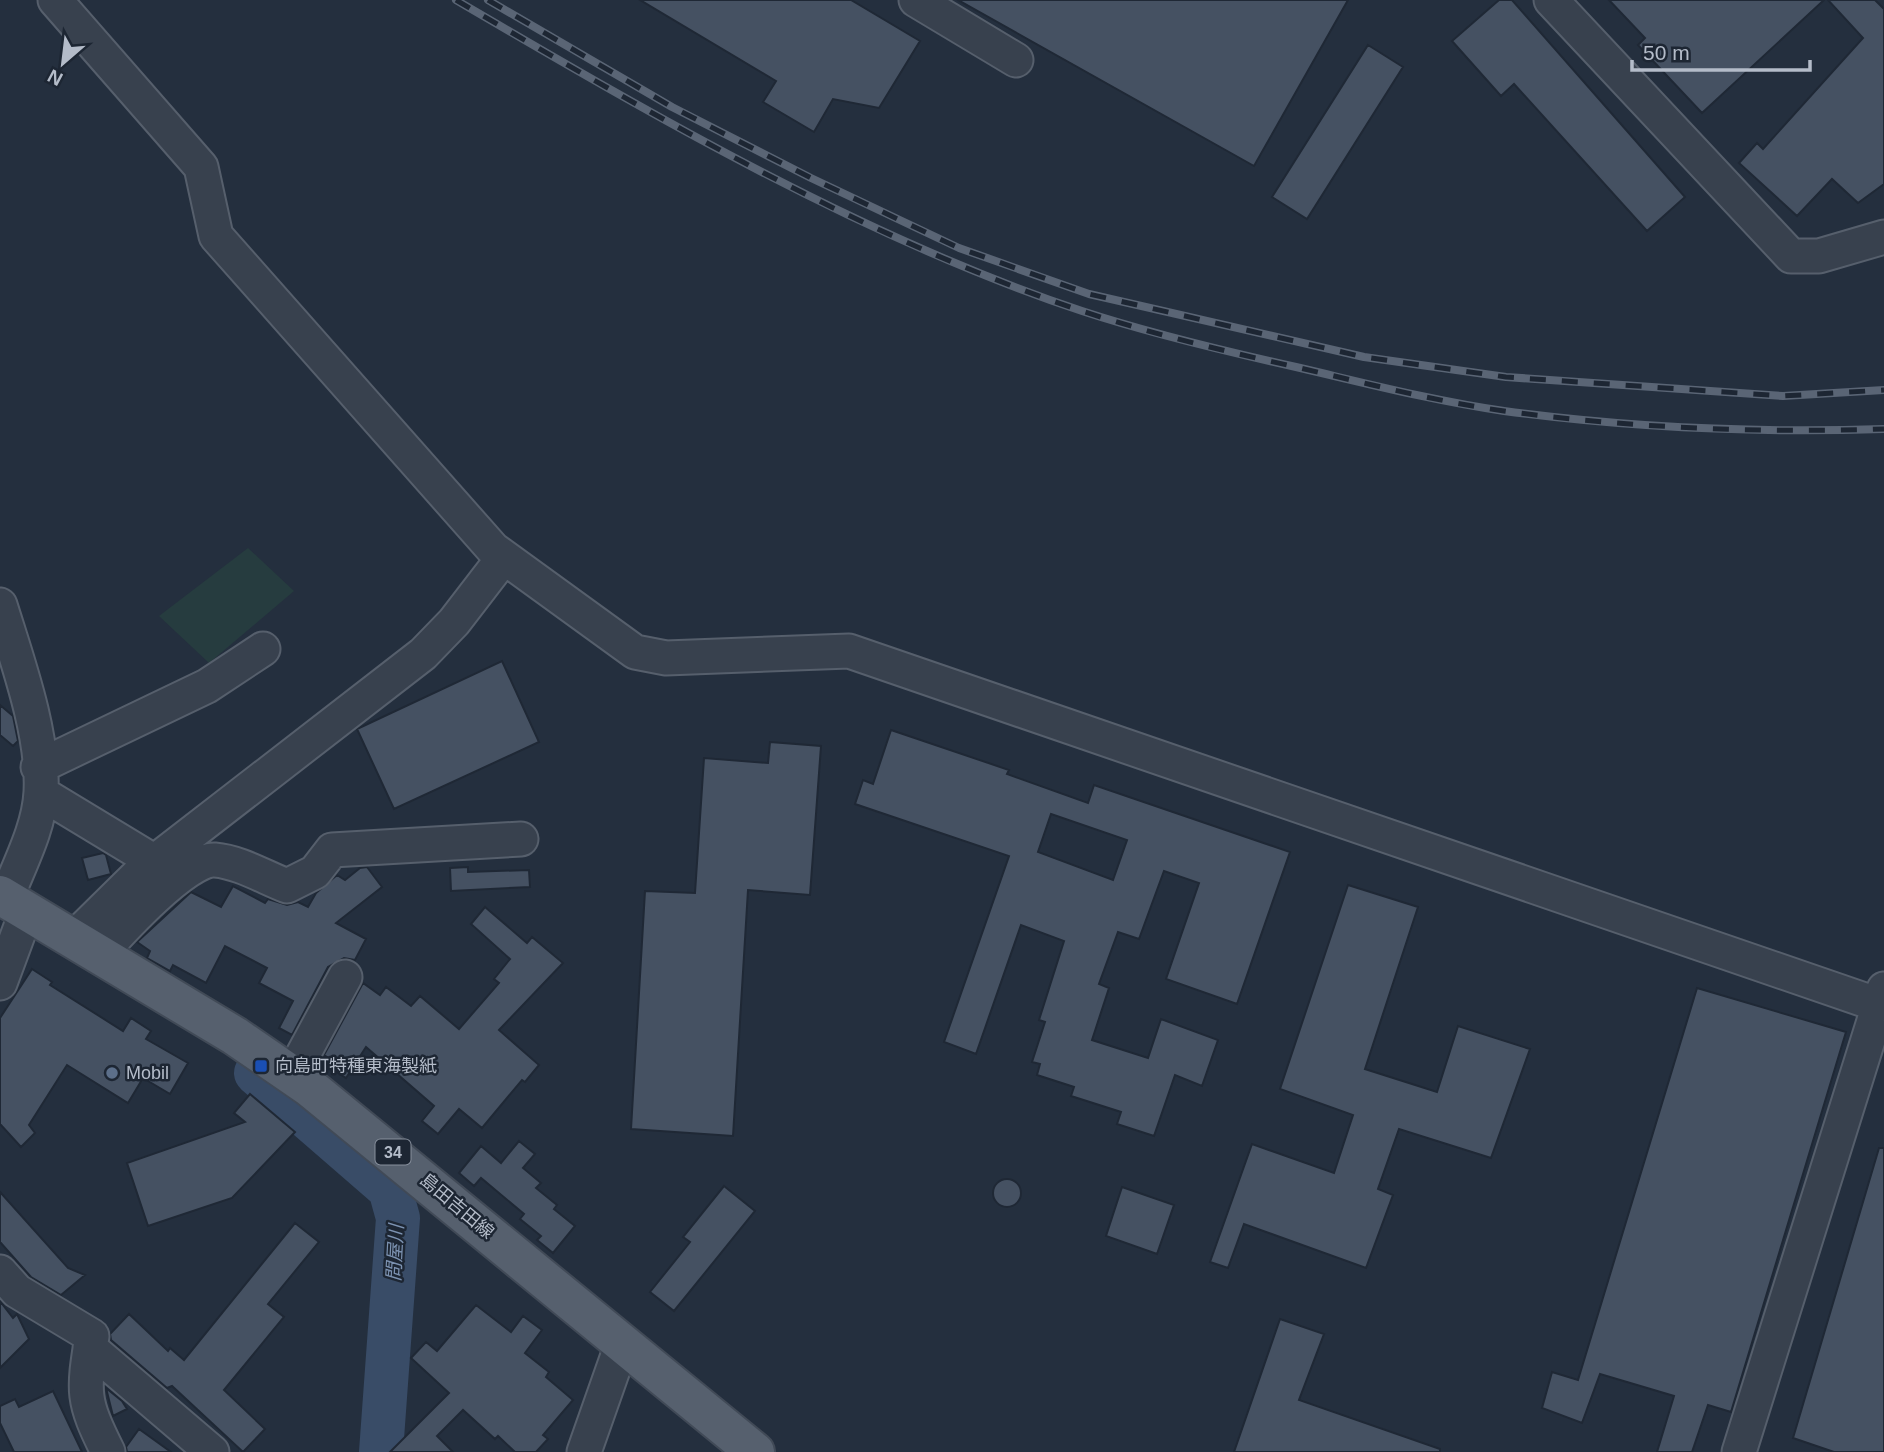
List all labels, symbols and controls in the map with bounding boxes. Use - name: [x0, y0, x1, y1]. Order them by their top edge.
- north arrow: [28, 28, 98, 98]
- scale bar: [1632, 28, 1811, 72]
- text: 50 m: [1643, 41, 1690, 64]
- text: N: [44, 65, 66, 90]
- place label: 向島町特種東海製紙: [275, 1056, 437, 1076]
- marker: 向島町特種東海製紙: [253, 1058, 269, 1074]
- place label: Mobil: [126, 1063, 169, 1083]
- marker: Mobil: [104, 1065, 120, 1081]
- road number: 34: [376, 1140, 410, 1164]
- street label: 島田吉田線: [416, 1169, 498, 1243]
- water label: 問屋川: [383, 1222, 407, 1282]

